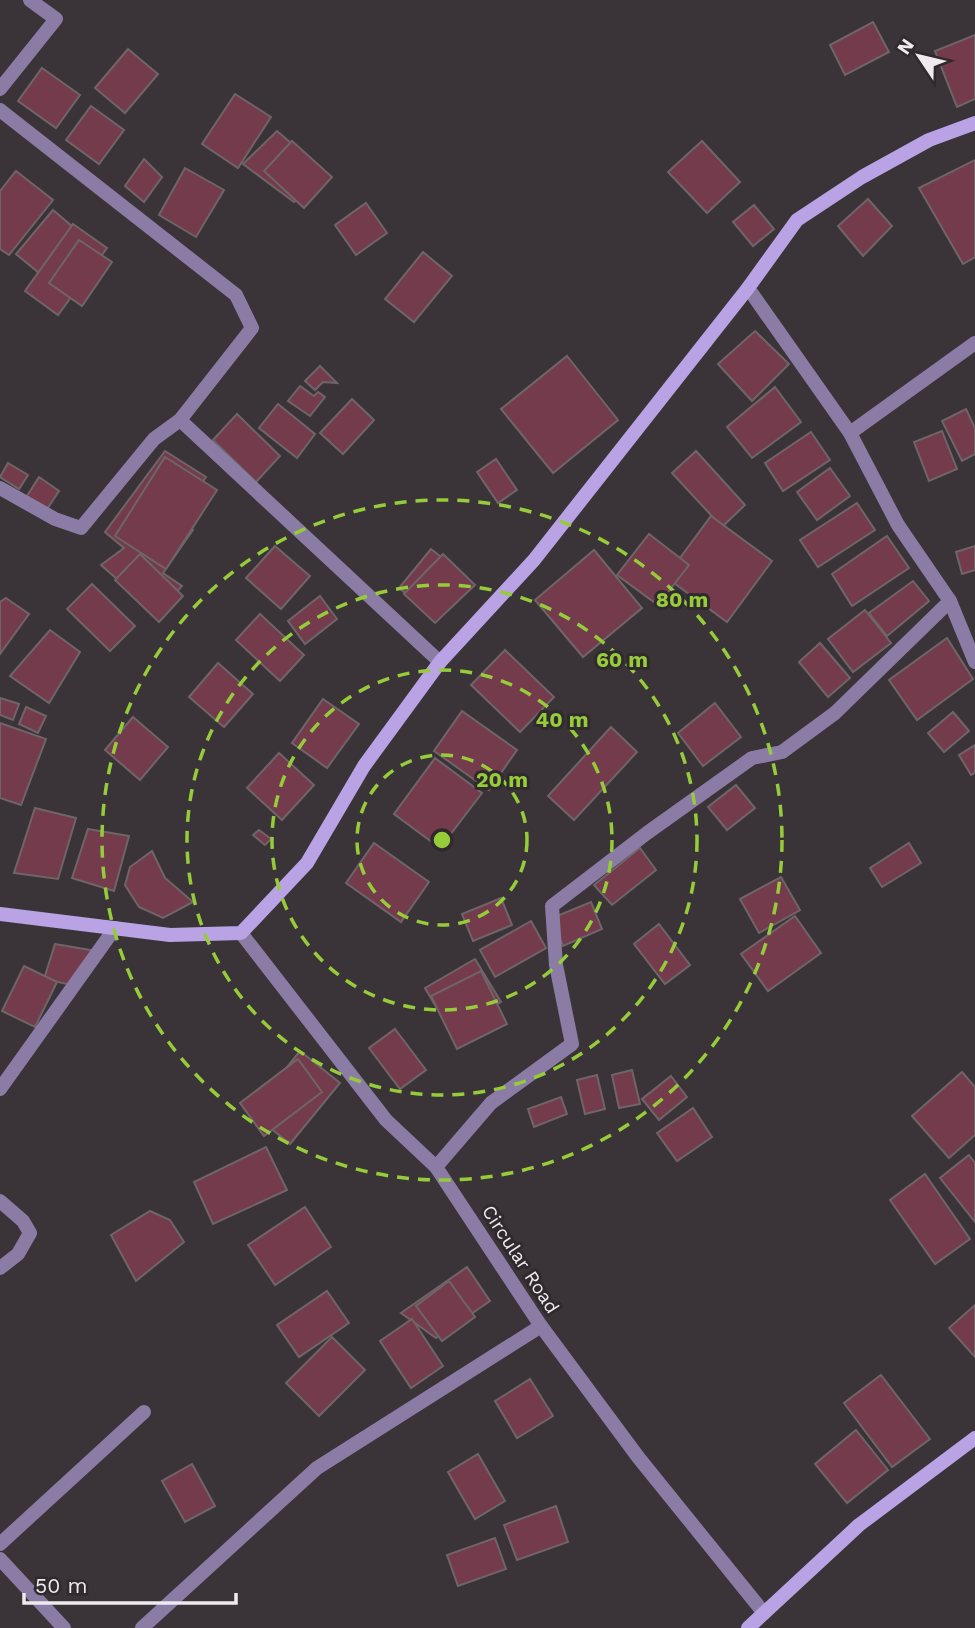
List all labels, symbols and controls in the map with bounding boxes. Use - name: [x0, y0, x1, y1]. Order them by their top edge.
- north arrow: [884, 21, 954, 91]
- text: N: [892, 34, 919, 59]
- text: 80 m: [656, 587, 708, 612]
- text: 60 m: [596, 647, 648, 672]
- text: 40 m: [536, 707, 588, 732]
- text: 20 m: [476, 767, 528, 792]
- centre of rings: [430, 828, 454, 852]
- street label: Circular Road: [477, 1201, 564, 1318]
- scale bar: [24, 1562, 236, 1606]
- text: 50 m: [35, 1573, 87, 1598]

